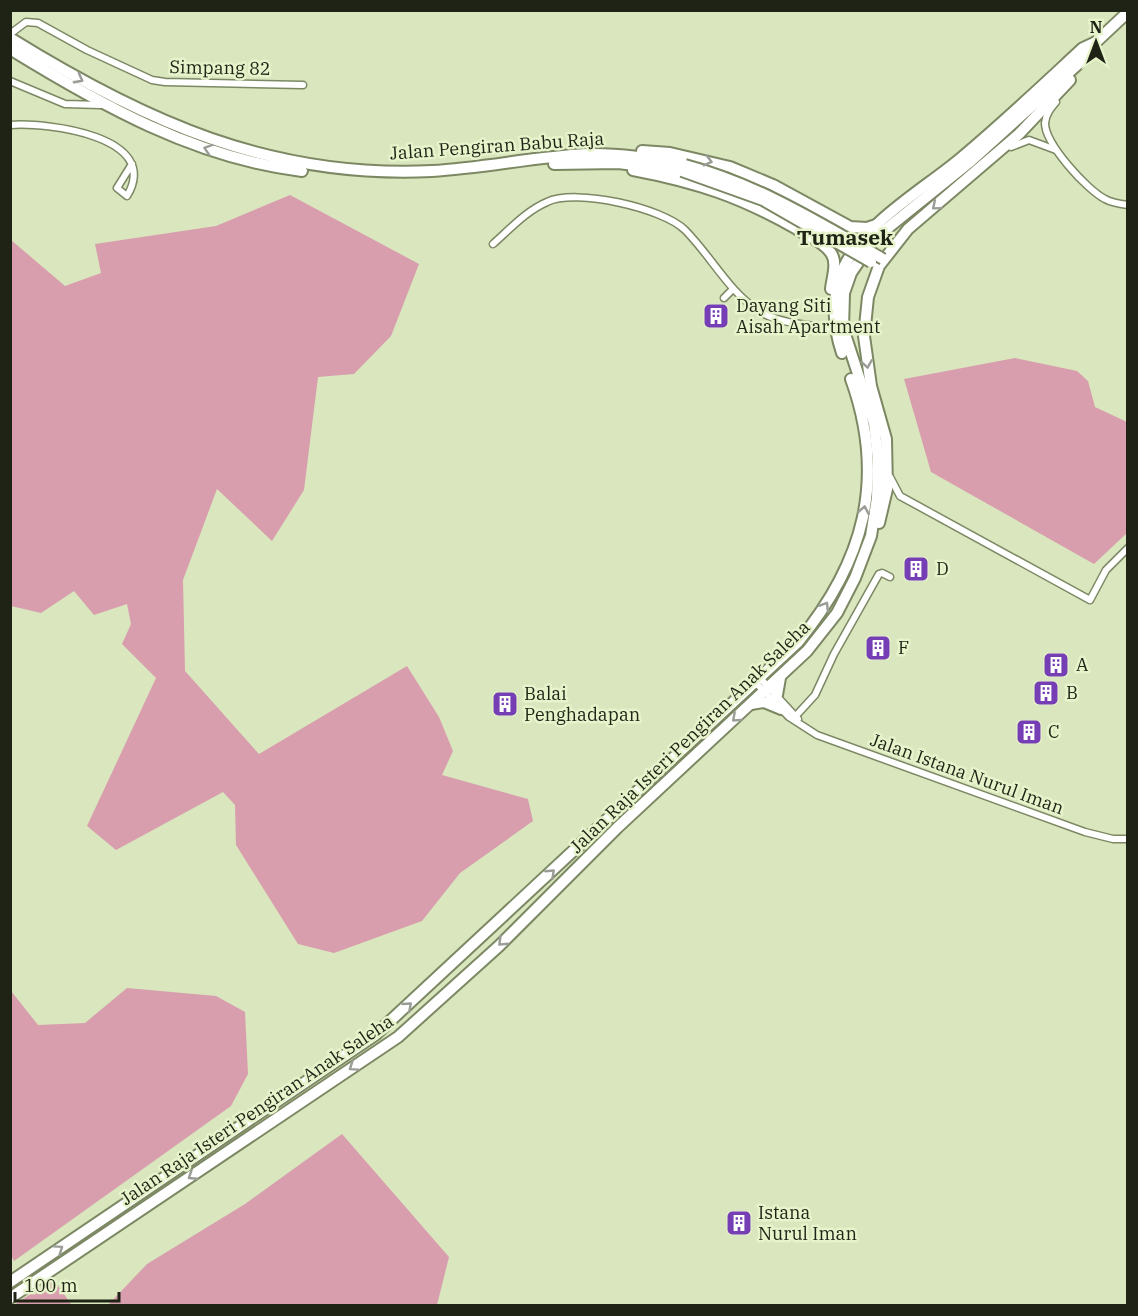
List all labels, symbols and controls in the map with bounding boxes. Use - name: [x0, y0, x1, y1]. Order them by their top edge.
- north arrow: [1066, 12, 1126, 72]
- text: N: [1090, 17, 1102, 37]
- street label: Simpang 82: [169, 55, 271, 80]
- one-way arrow: [72, 72, 83, 83]
- street label: Jalan Pengiran Babu Raja: [389, 127, 605, 164]
- one-way arrow: [203, 144, 214, 157]
- one-way arrow: [703, 153, 713, 166]
- one-way arrow: [932, 199, 943, 210]
- district label: Tumasek: [797, 223, 893, 251]
- place label: Dayang Siti Aisah Apartment: [736, 294, 880, 338]
- building icon: Dayang Siti Aisah Apartment: [701, 301, 731, 331]
- one-way arrow: [860, 359, 873, 369]
- one-way arrow: [857, 505, 870, 515]
- building icon: D: [901, 554, 931, 584]
- place label: D: [936, 557, 949, 580]
- one-way arrow: [818, 602, 830, 612]
- street label: Jalan Raja Isteri Pengiran Anak Saleha: [565, 615, 815, 858]
- building icon: F: [863, 633, 893, 663]
- place label: F: [898, 636, 909, 659]
- building icon: A: [1041, 650, 1071, 680]
- place label: A: [1076, 653, 1089, 676]
- building icon: B: [1031, 678, 1061, 708]
- place label: B: [1066, 681, 1078, 704]
- place label: Balai Penghadapan: [524, 682, 640, 726]
- building icon: Balai Penghadapan: [490, 689, 520, 719]
- one-way arrow: [732, 711, 742, 722]
- building icon: C: [1014, 717, 1044, 747]
- place label: C: [1048, 720, 1060, 743]
- street label: Jalan Istana Nurul Iman: [867, 728, 1067, 819]
- one-way arrow: [544, 869, 554, 880]
- one-way arrow: [499, 935, 509, 946]
- one-way arrow: [401, 1002, 412, 1013]
- street label: Jalan Raja Isteri Pengiran Anak Saleha: [116, 1009, 398, 1210]
- one-way arrow: [349, 1060, 360, 1071]
- one-way arrow: [188, 1169, 198, 1181]
- place label: Istana Nurul Iman: [758, 1201, 857, 1245]
- building icon: Istana Nurul Iman: [724, 1208, 754, 1238]
- one-way arrow: [52, 1245, 63, 1256]
- scale bar: [15, 1265, 118, 1303]
- text: 100 m: [24, 1274, 78, 1297]

